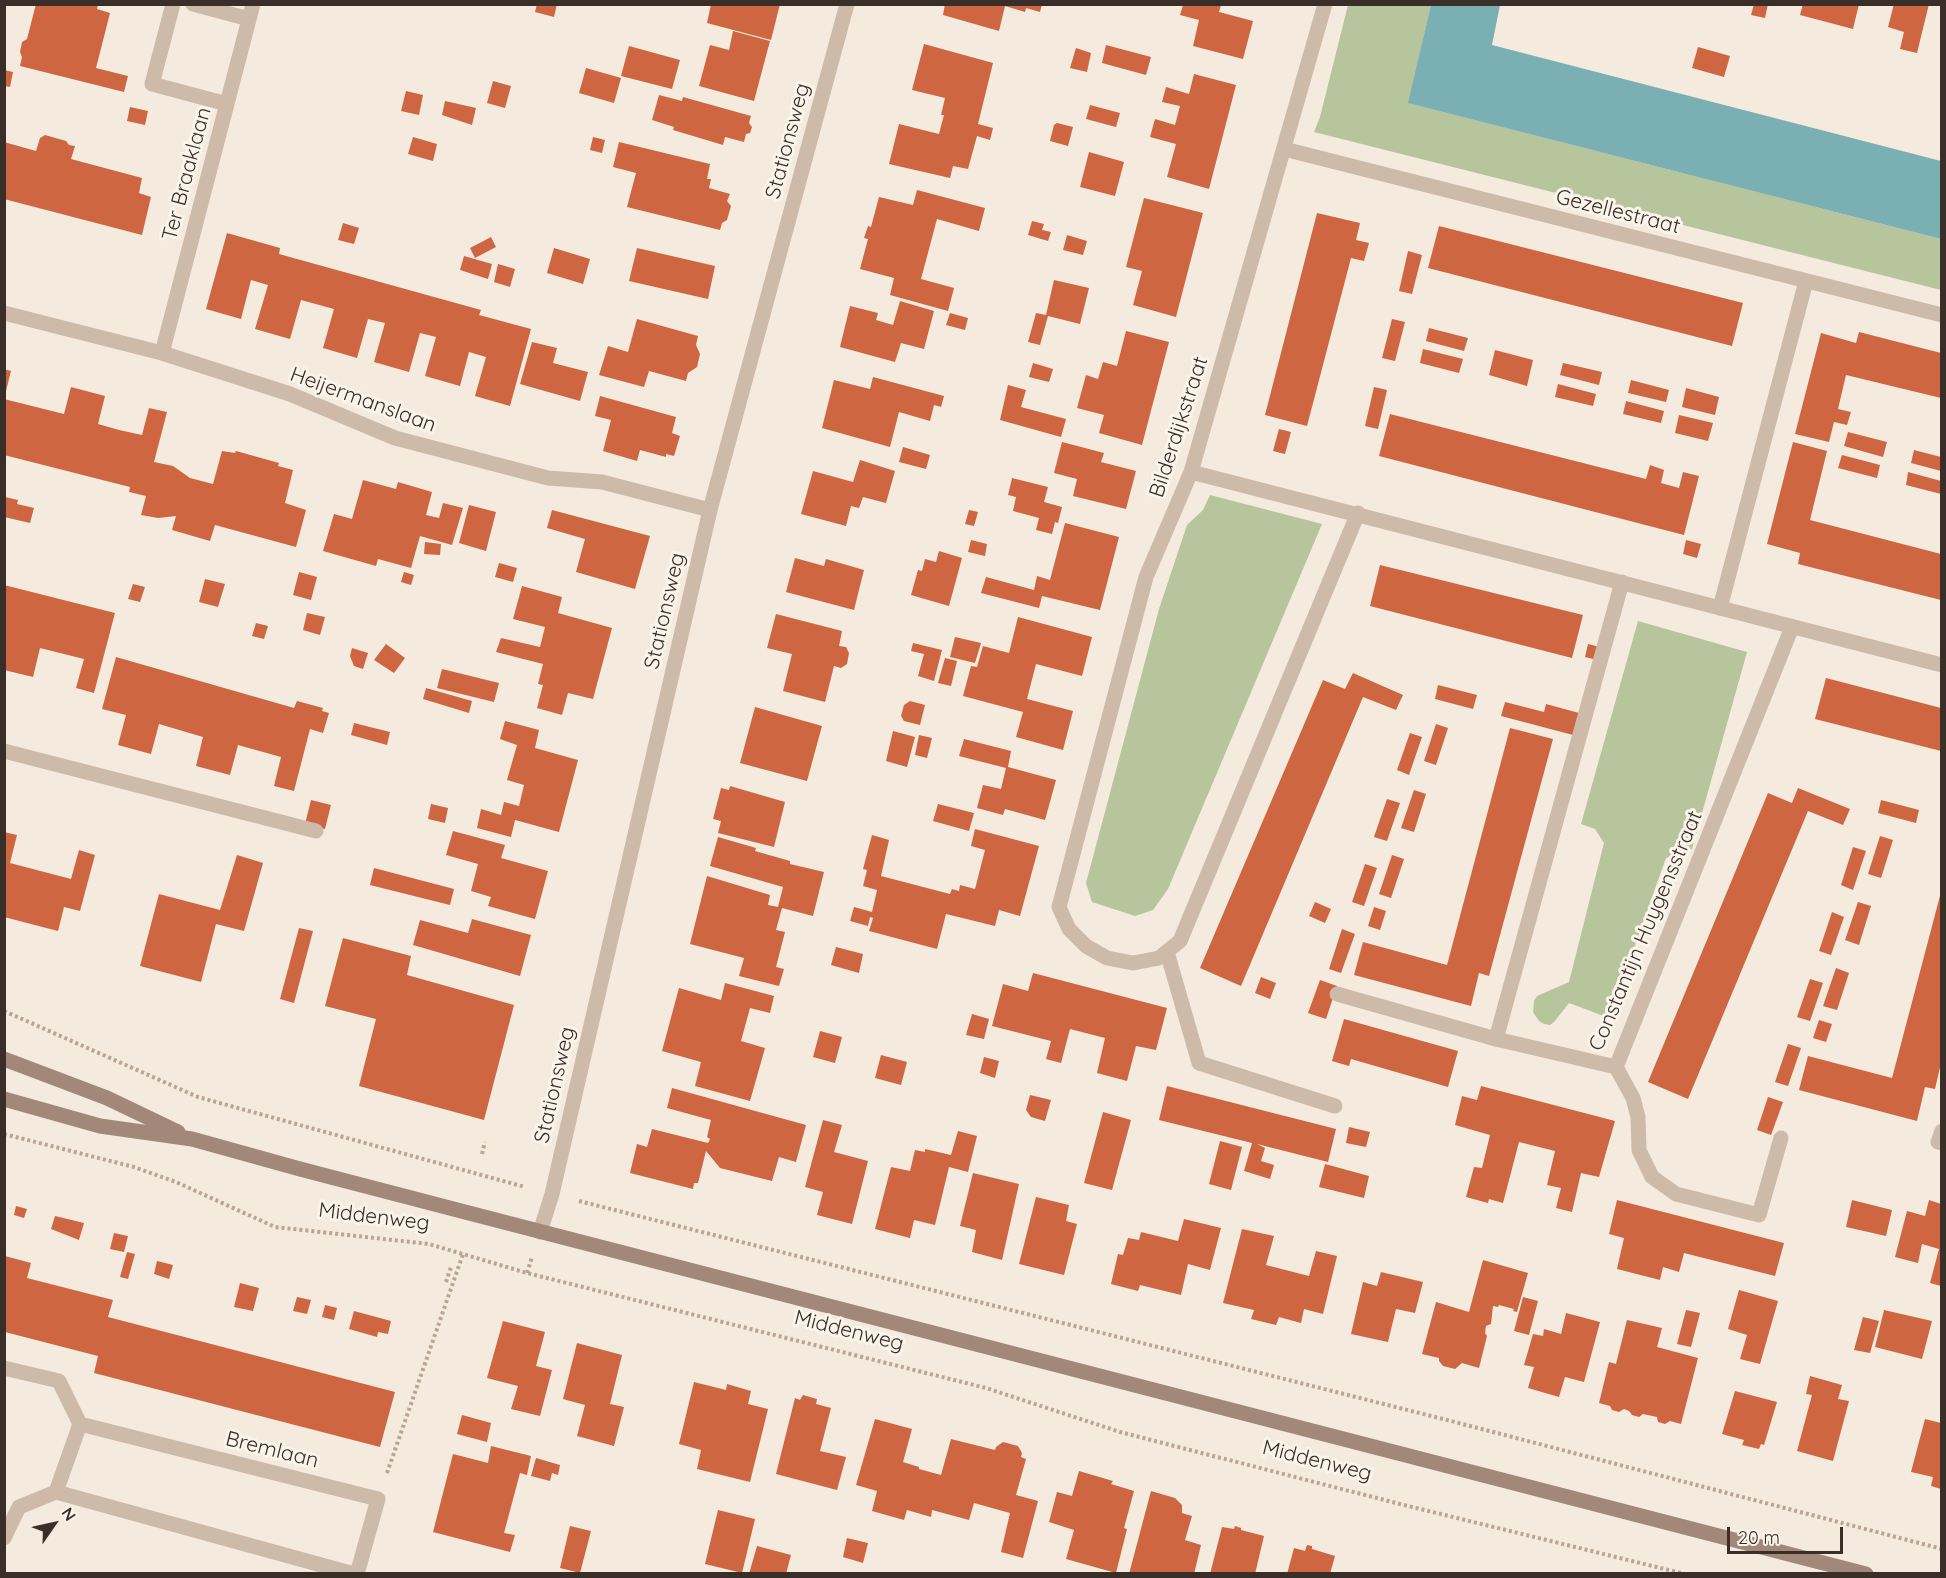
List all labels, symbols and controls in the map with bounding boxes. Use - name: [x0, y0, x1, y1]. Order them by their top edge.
- street label: Stationsweg: [760, 80, 816, 202]
- street label: Ter Braaklaan: [157, 105, 217, 243]
- street label: Gezellestraat: [1553, 184, 1683, 240]
- street label: Bilderdijkstraat: [1144, 353, 1214, 501]
- street label: Heijermanslaan: [287, 362, 439, 438]
- street label: Stationsweg: [639, 550, 691, 672]
- street label: Constantijn Huygensstraat: [1584, 807, 1708, 1055]
- street label: Stationsweg: [529, 1024, 581, 1146]
- street label: Middenweg: [317, 1198, 431, 1236]
- street label: Middenweg: [792, 1305, 906, 1357]
- street label: Bremlaan: [223, 1426, 321, 1474]
- street label: Middenweg: [1260, 1435, 1374, 1487]
- north arrow: [24, 1494, 84, 1554]
- text: N: [57, 1503, 80, 1524]
- scale bar: [1730, 1515, 1846, 1553]
- text: 20 m: [1738, 1526, 1780, 1549]

